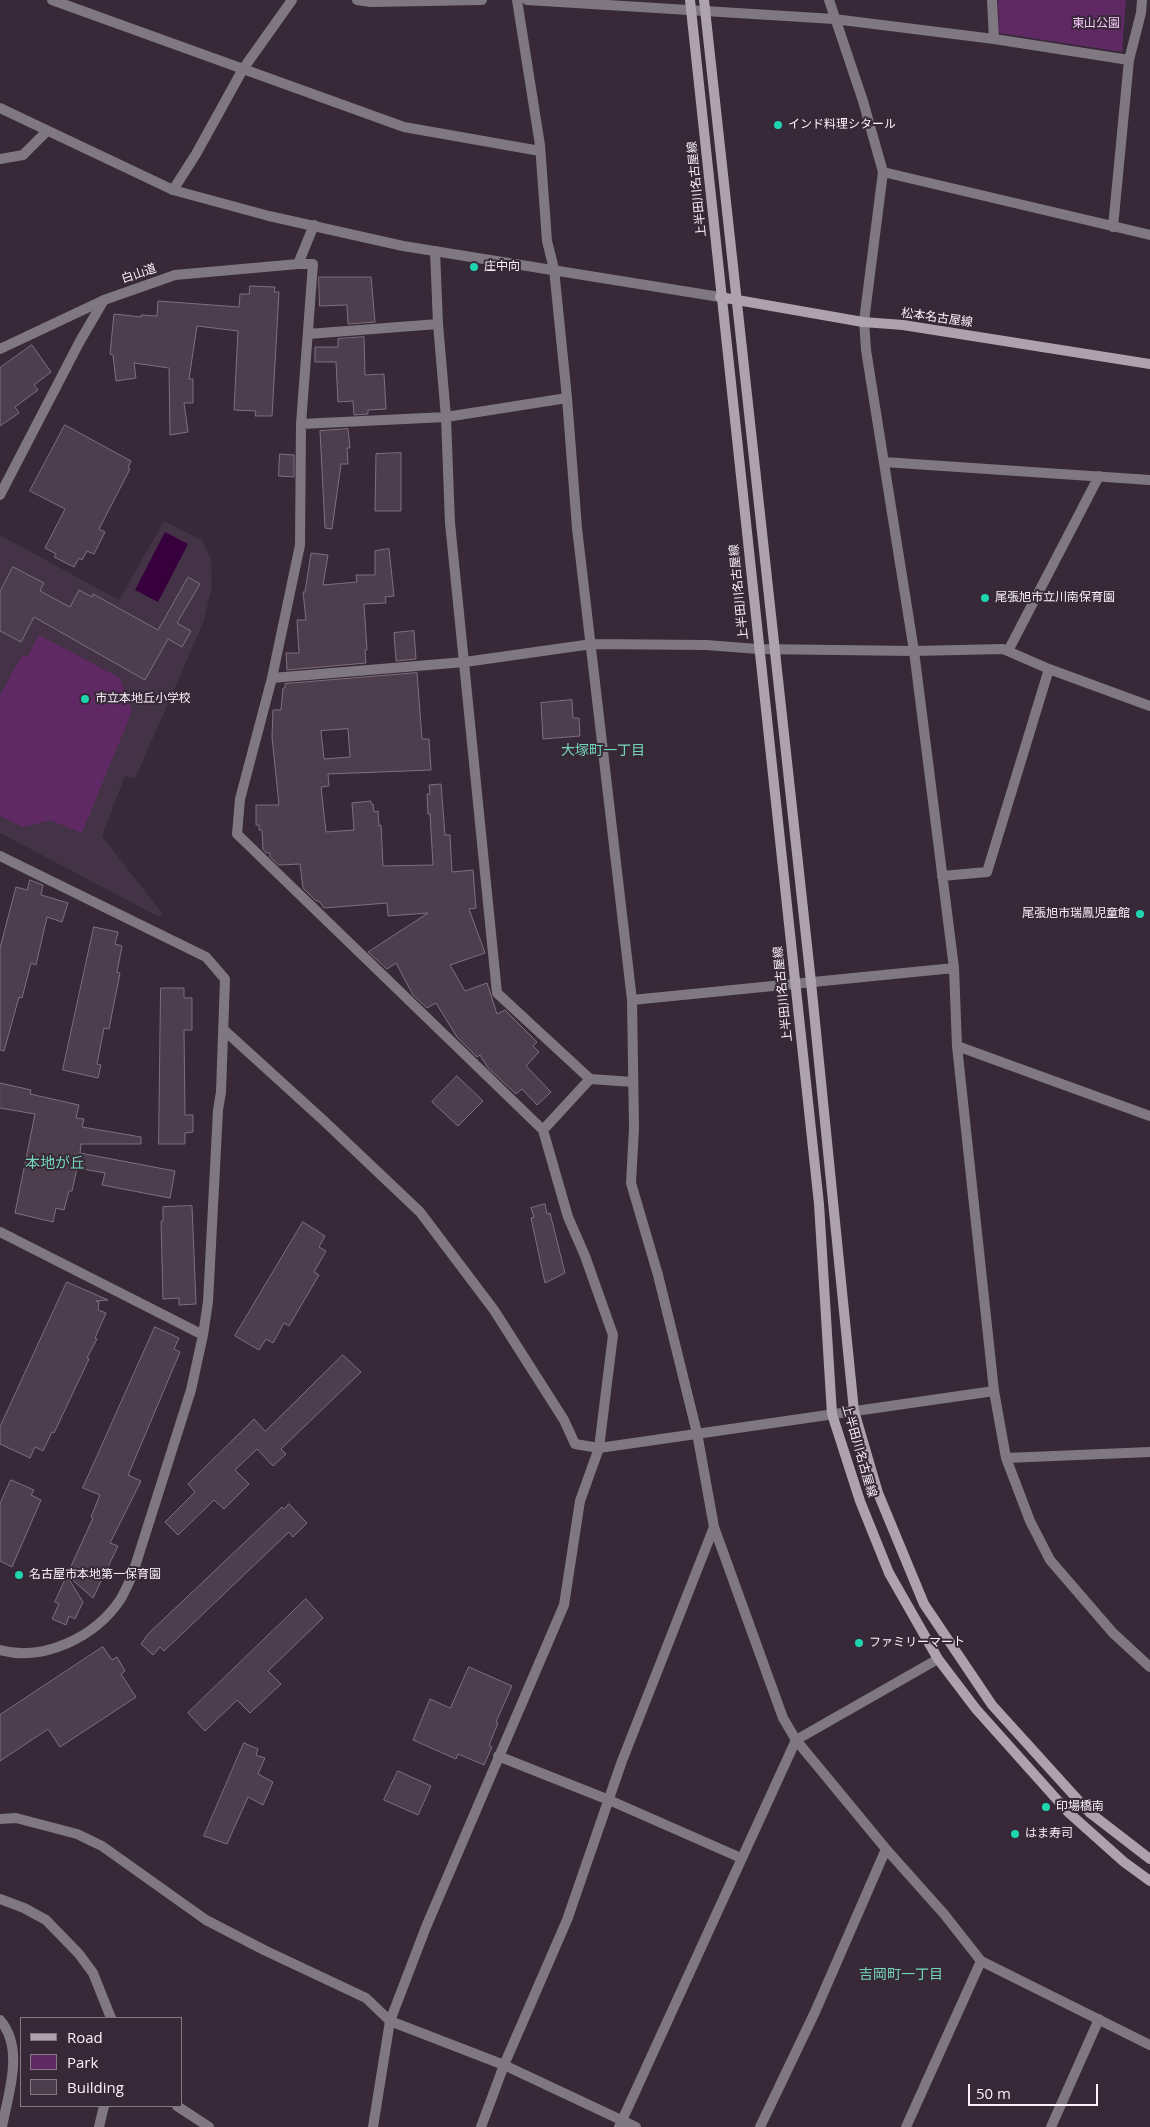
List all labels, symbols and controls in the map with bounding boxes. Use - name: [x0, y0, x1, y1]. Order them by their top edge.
- park label: 東山公園: [1072, 17, 1120, 31]
- place label: インド料理シタール: [788, 118, 896, 132]
- marker: インド料理シタール: [772, 119, 784, 131]
- street label: 上半田川名古屋線: [685, 141, 709, 237]
- place label: 庄中向: [484, 260, 520, 274]
- street label: 白山道: [120, 261, 158, 287]
- marker: 庄中向: [468, 261, 480, 273]
- street label: 松本名古屋線: [900, 306, 974, 330]
- street label: 上半田川名古屋線: [727, 544, 751, 640]
- place label: 尾張旭市立川南保育園: [995, 591, 1115, 605]
- marker: 尾張旭市立川南保育園: [979, 592, 991, 604]
- place label: 市立本地丘小学校: [95, 692, 191, 706]
- marker: 市立本地丘小学校: [79, 693, 91, 705]
- district label: 大塚町一丁目: [561, 743, 645, 759]
- place label: 尾張旭市瑞鳳児童館: [1022, 907, 1130, 921]
- marker: 尾張旭市瑞鳳児童館: [1134, 908, 1146, 920]
- street label: 上半田川名古屋線: [771, 946, 795, 1042]
- district label: 本地が丘: [25, 1155, 85, 1173]
- street label: 上半田川名古屋線: [839, 1403, 879, 1499]
- place label: 名古屋市本地第一保育園: [29, 1568, 161, 1582]
- marker: 名古屋市本地第一保育園: [13, 1569, 25, 1581]
- place label: ファミリーマート: [869, 1636, 965, 1650]
- marker: ファミリーマート: [853, 1637, 865, 1649]
- place label: 印場橋南: [1056, 1800, 1104, 1814]
- marker: 印場橋南: [1040, 1801, 1052, 1813]
- place label: はま寿司: [1025, 1827, 1073, 1841]
- marker: はま寿司: [1009, 1828, 1021, 1840]
- district label: 吉岡町一丁目: [859, 1967, 943, 1983]
- legend: [20, 2017, 182, 2107]
- text: Road: [67, 2027, 103, 2047]
- text: Park: [67, 2052, 98, 2072]
- scale bar: [970, 2074, 1100, 2106]
- text: Building: [67, 2077, 124, 2097]
- text: 50 m: [976, 2083, 1011, 2103]

